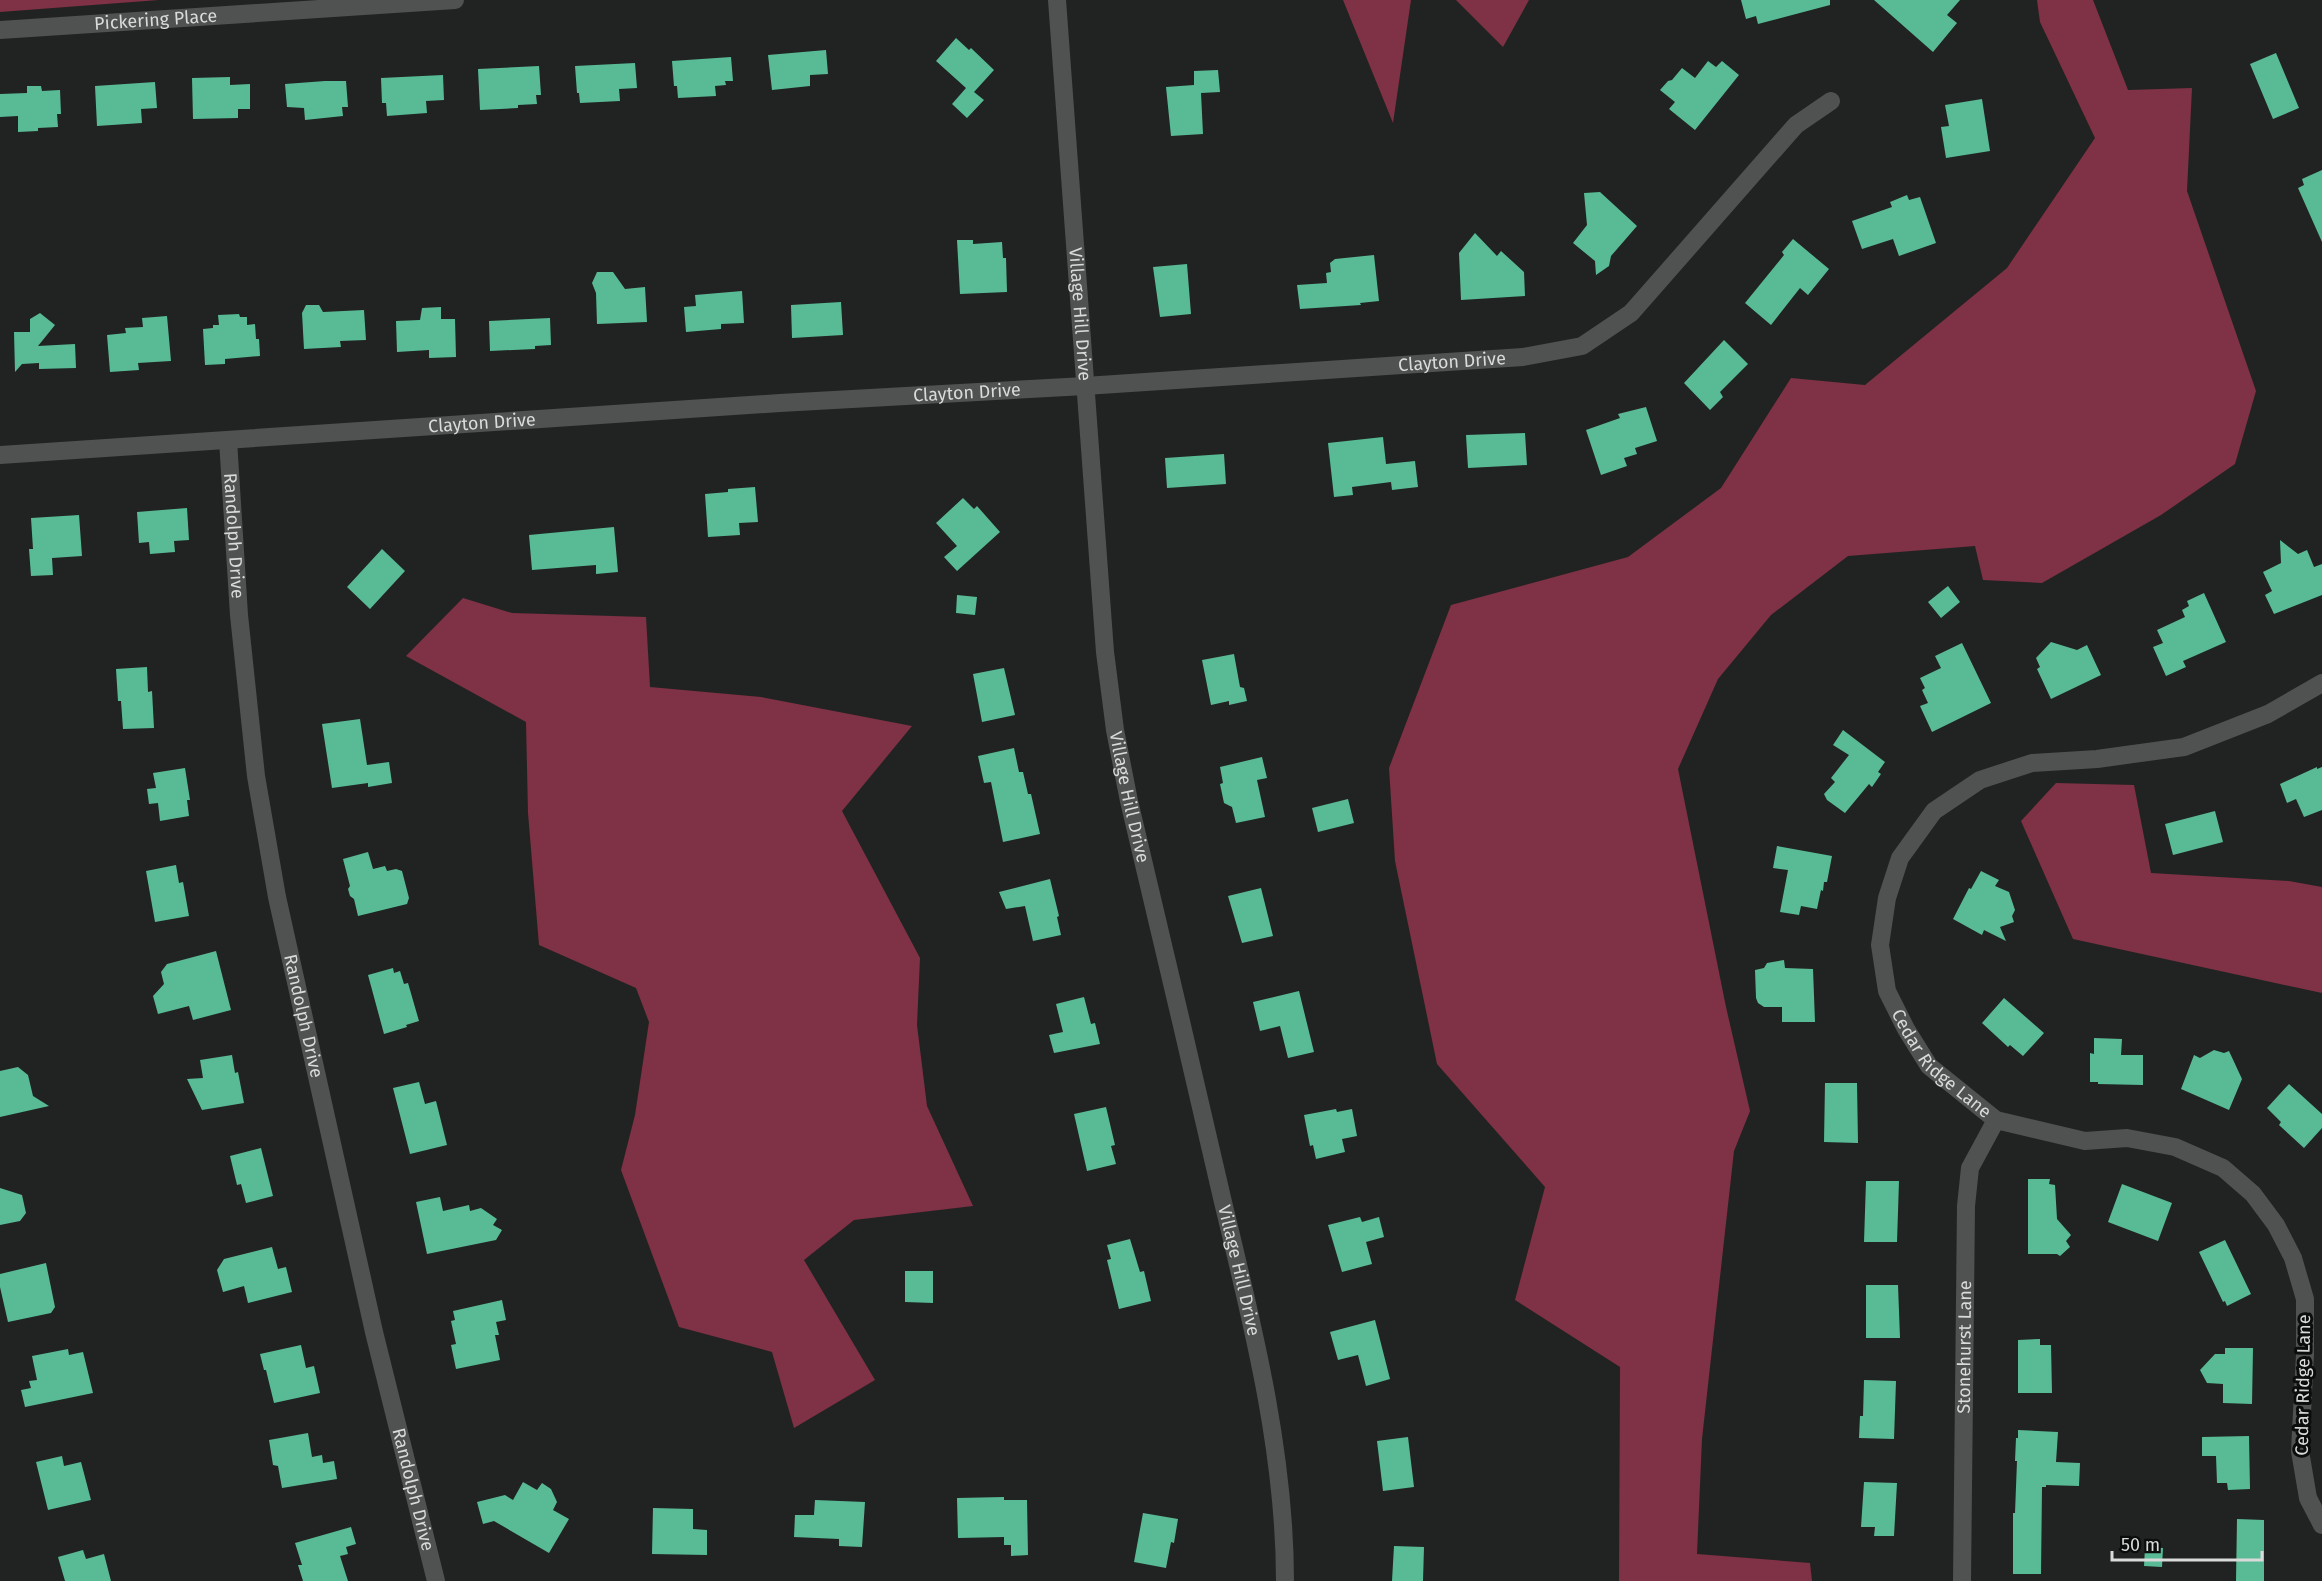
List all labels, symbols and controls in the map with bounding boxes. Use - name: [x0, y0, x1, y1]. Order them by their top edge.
- street label: Pickering Place: [94, 5, 218, 35]
- street label: Village Hill Drive: [1064, 247, 1096, 382]
- street label: Clayton Drive: [1397, 347, 1507, 376]
- street label: Clayton Drive: [913, 379, 1021, 407]
- street label: Clayton Drive: [427, 408, 536, 437]
- street label: Randolph Drive: [219, 472, 249, 599]
- street label: Village Hill Drive: [1105, 730, 1154, 865]
- street label: Randolph Drive: [279, 952, 328, 1080]
- street label: Cedar Ridge Lane: [1887, 1005, 1996, 1123]
- street label: Village Hill Drive: [1213, 1203, 1265, 1338]
- street label: Stonehurst Lane: [1953, 1280, 1976, 1414]
- street label: Cedar Ridge Lane: [2291, 1314, 2315, 1456]
- street label: Randolph Drive: [387, 1426, 439, 1553]
- scale bar: [2112, 1524, 2262, 1562]
- text: 50 m: [2121, 1534, 2160, 1556]

